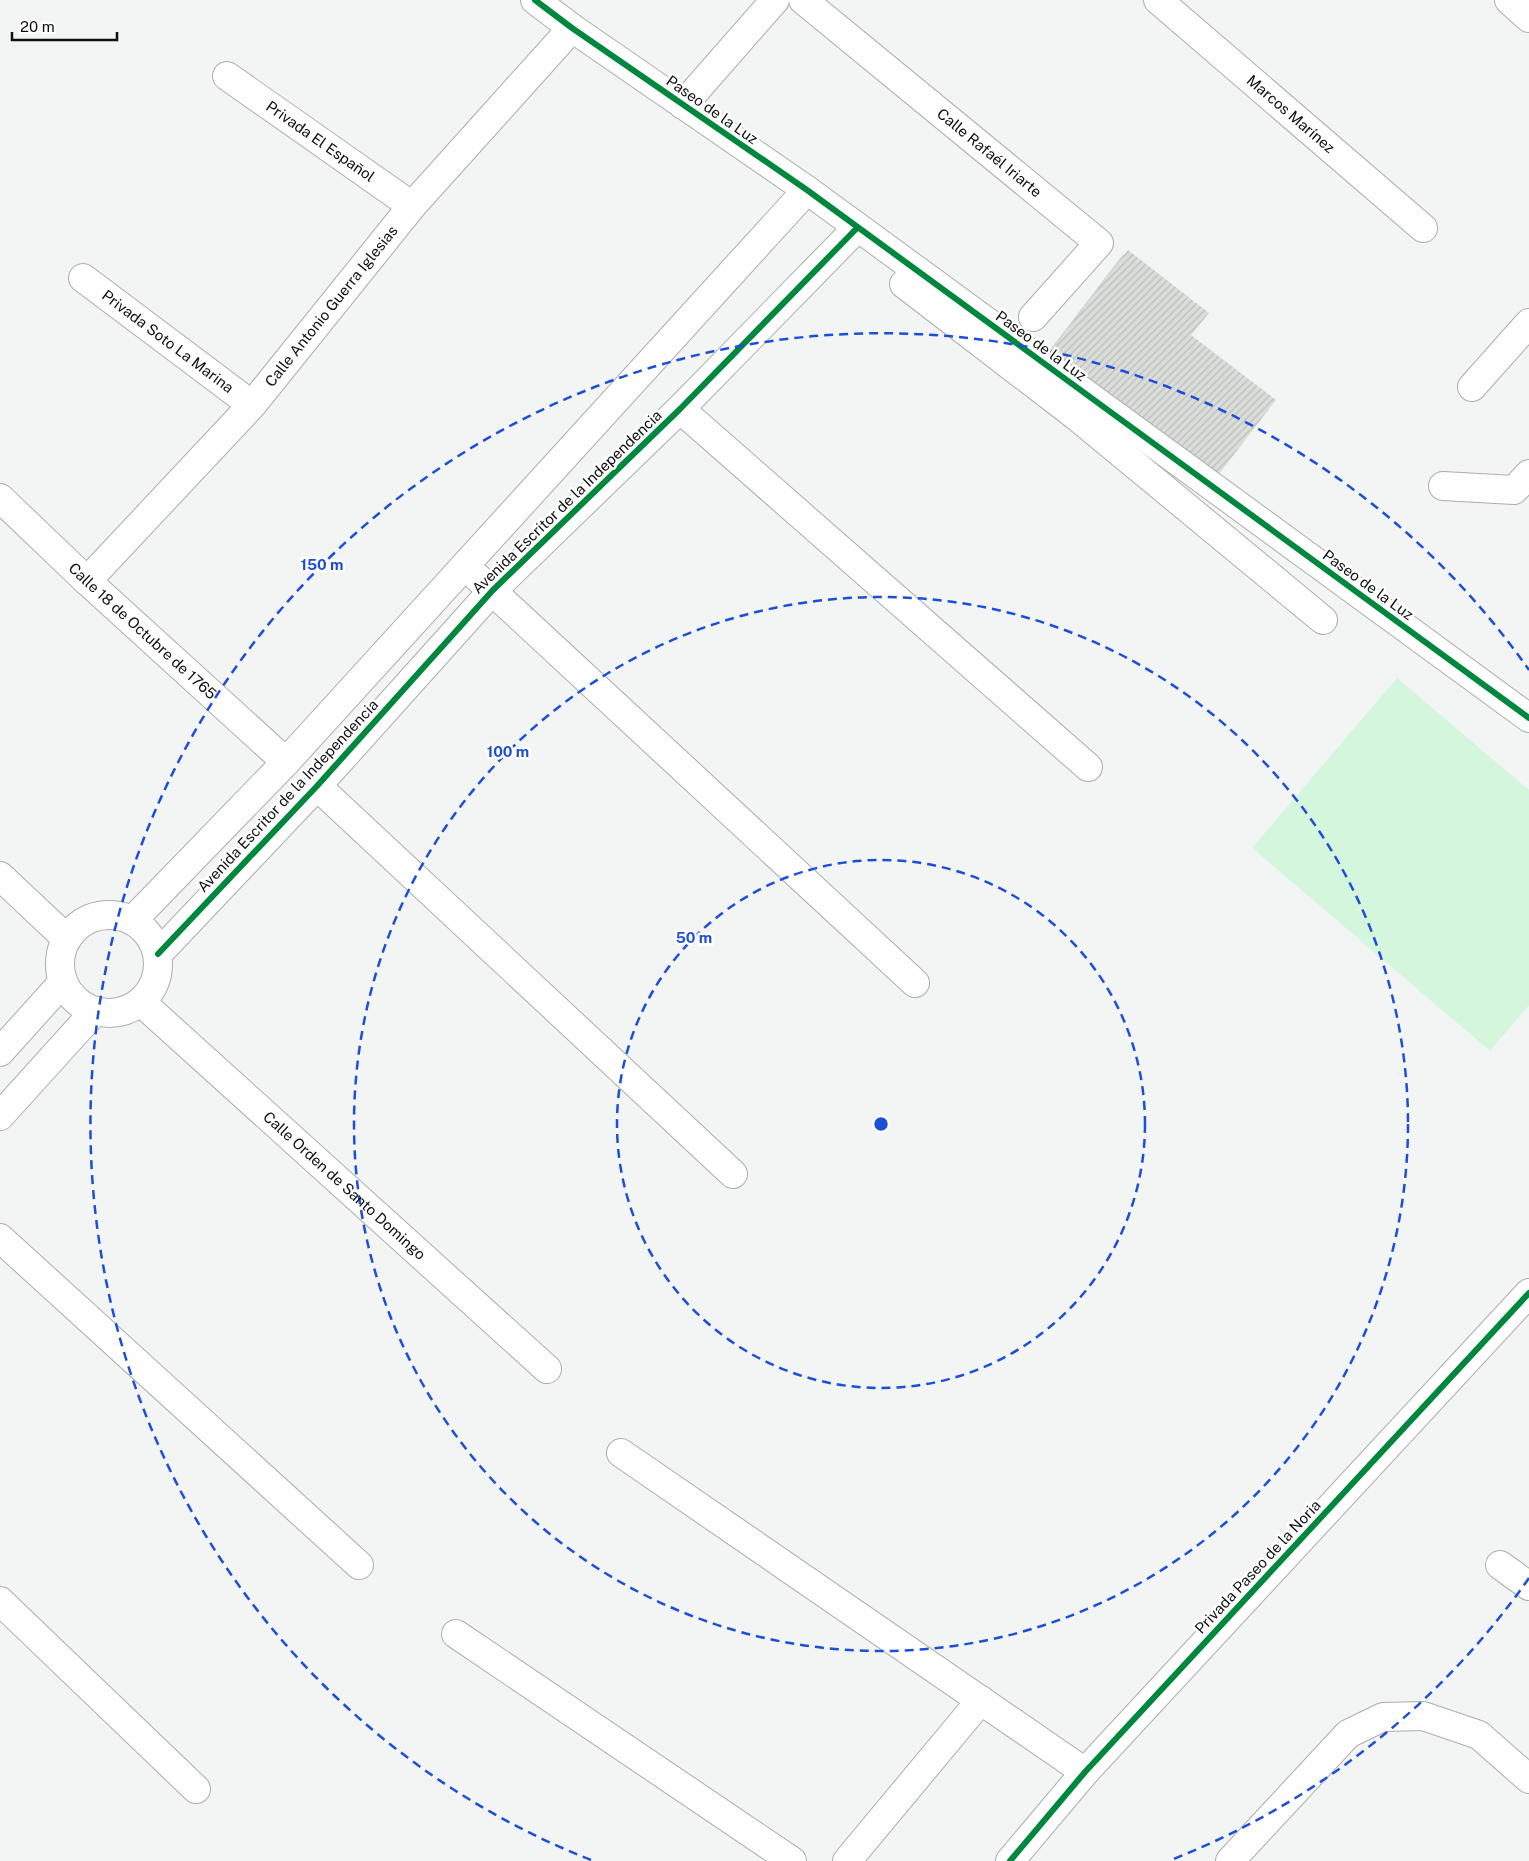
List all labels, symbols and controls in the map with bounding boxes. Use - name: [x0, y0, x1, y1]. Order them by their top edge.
- scale bar: [12, 10, 118, 42]
- text: 20 m: [20, 18, 55, 35]
- street label: Marcos Marínez: [1244, 71, 1338, 156]
- street label: Paseo de la Luz: [663, 72, 761, 147]
- street label: Privada El Español: [263, 97, 378, 185]
- street label: Calle Rafaél Iriarte: [934, 105, 1045, 200]
- street label: Calle Antonio Guerra Iglesias: [261, 222, 401, 390]
- street label: Privada Soto La Marina: [99, 286, 237, 396]
- street label: Paseo de la Luz: [993, 307, 1090, 384]
- street label: Avenida Escritor de la Independencia: [468, 406, 665, 597]
- street label: Paseo de la Luz: [1320, 546, 1417, 623]
- text: 150 m: [300, 556, 344, 573]
- street label: Calle 18 de Octubre de 1765: [65, 559, 220, 703]
- street label: Avenida Escritor de la Independencia: [194, 696, 381, 895]
- text: 100 m: [487, 743, 529, 760]
- text: 50 m: [676, 929, 712, 946]
- street label: Calle Orden de Santo Domingo: [260, 1108, 429, 1263]
- centre of rings: [872, 1115, 890, 1133]
- street label: Privada Paseo de la Noria: [1191, 1496, 1324, 1637]

